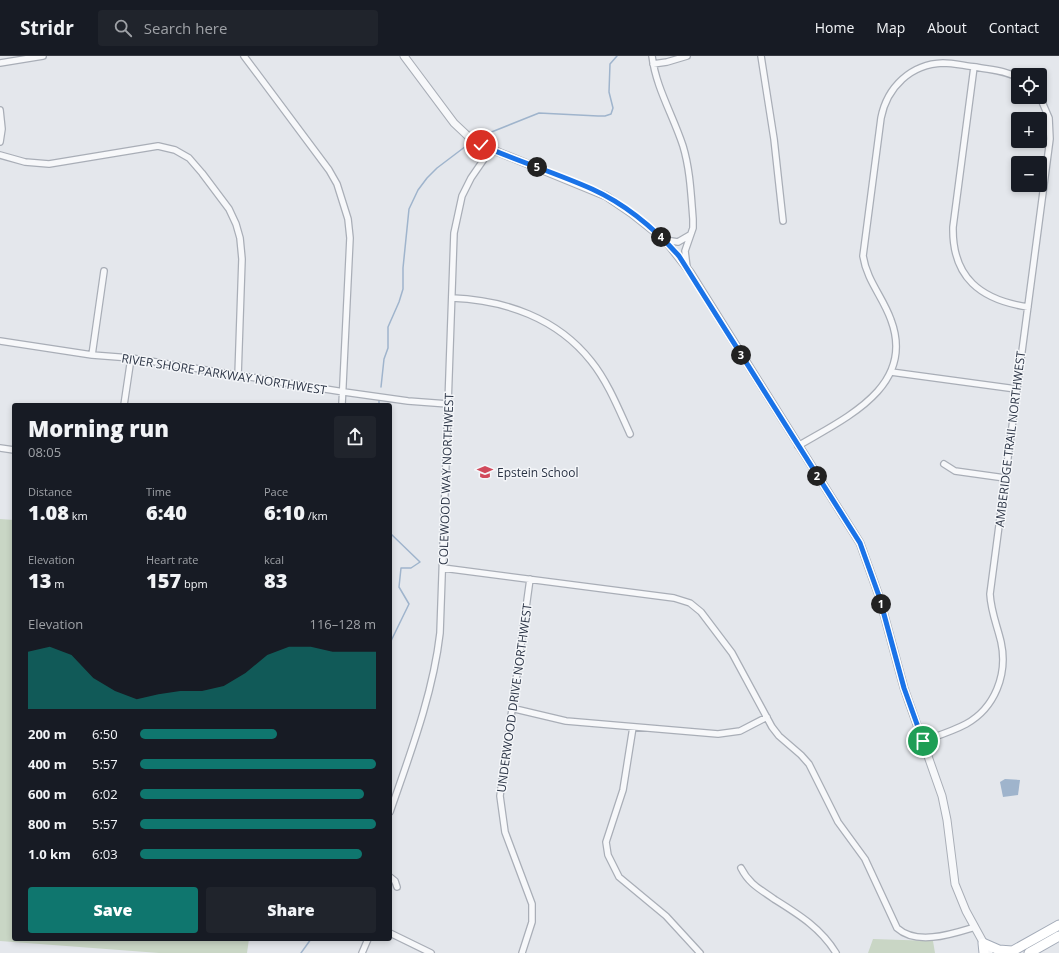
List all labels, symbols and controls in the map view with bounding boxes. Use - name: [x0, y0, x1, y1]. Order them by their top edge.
- search box: [98, 10, 378, 46]
- text: Stridr: [20, 15, 74, 41]
- icon: search: [112, 17, 134, 39]
- text: Search here: [144, 18, 227, 38]
- text: Home: [815, 18, 854, 37]
- text: Map: [876, 18, 905, 37]
- text: About: [927, 18, 967, 37]
- text: Contact: [989, 18, 1039, 37]
- map controls: [1011, 68, 1047, 192]
- button: locate: [1011, 68, 1047, 104]
- button: +: [1011, 112, 1047, 148]
- pin: [464, 128, 498, 162]
- icon: check: [470, 134, 492, 156]
- button: −: [1011, 156, 1047, 192]
- pin: 5: [527, 157, 547, 177]
- text: 5: [534, 159, 540, 174]
- pin: 4: [651, 227, 671, 247]
- text: 4: [658, 229, 664, 244]
- pin: 3: [731, 345, 751, 365]
- text: 3: [738, 347, 744, 362]
- street label: RIVER SHORE PARKWAY NORTHWEST: [120, 349, 328, 399]
- street label: AMBERIDGE TRAIL NORTHWEST: [991, 350, 1029, 528]
- street label: COLEWOOD WAY NORTHWEST: [435, 392, 458, 565]
- text: Morning run: [28, 413, 169, 443]
- button: share: [334, 416, 376, 458]
- text: 08:05: [28, 443, 61, 461]
- school or university icon: Epstein School: [476, 463, 494, 481]
- place label: Epstein School: [497, 464, 578, 481]
- pin: 2: [807, 466, 827, 486]
- text: 2: [814, 468, 820, 483]
- text: Distance: [28, 484, 72, 499]
- text: Time: [146, 484, 171, 499]
- text: Pace: [264, 484, 288, 499]
- text: 1.08: [28, 499, 69, 526]
- text: 6:40: [146, 499, 187, 526]
- text: 6:10: [264, 499, 305, 526]
- text: km: [69, 508, 88, 523]
- text: /km: [305, 508, 328, 523]
- text: Elevation: [28, 552, 75, 567]
- text: Heart rate: [146, 552, 198, 567]
- text: kcal: [264, 552, 284, 567]
- text: 13: [28, 567, 51, 594]
- text: 157: [146, 567, 181, 594]
- text: 83: [264, 567, 287, 594]
- text: m: [51, 576, 64, 591]
- text: bpm: [181, 576, 208, 591]
- pin: 1: [871, 594, 891, 614]
- text: 1: [878, 596, 884, 611]
- street label: UNDERWOOD DRIVE NORTHWEST: [492, 602, 536, 794]
- text: Elevation: [28, 615, 83, 633]
- text: 116–128 m: [309, 615, 376, 633]
- pin: [906, 724, 940, 758]
- text: 200 m: [28, 725, 66, 743]
- text: 6:50: [92, 725, 118, 743]
- icon: arrive: [912, 730, 934, 752]
- text: 400 m: [28, 755, 66, 773]
- text: 5:57: [92, 755, 118, 773]
- text: 600 m: [28, 785, 66, 803]
- text: 6:02: [92, 785, 118, 803]
- text: 800 m: [28, 815, 66, 833]
- text: 5:57: [92, 815, 118, 833]
- text: 1.0 km: [28, 845, 71, 863]
- text: 6:03: [92, 845, 118, 863]
- button: Save: [28, 887, 198, 933]
- button: Share: [206, 887, 376, 933]

